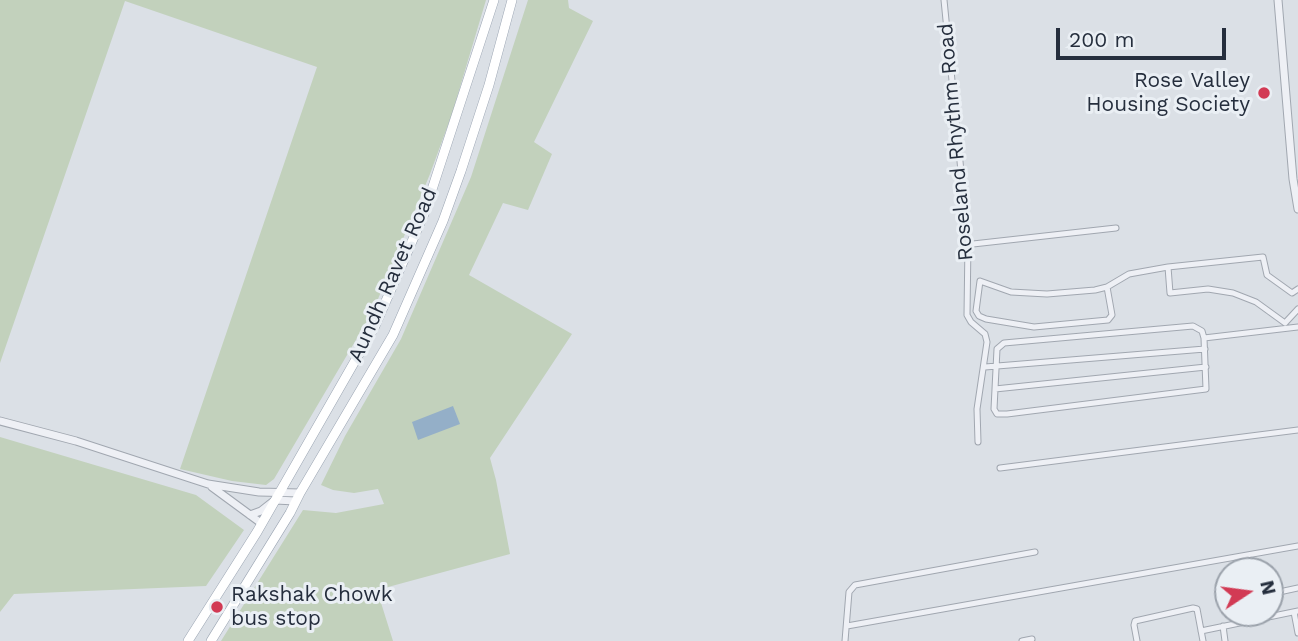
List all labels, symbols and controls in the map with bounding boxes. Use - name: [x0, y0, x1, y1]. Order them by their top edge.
- scale bar: [1060, 14, 1230, 58]
- street label: Roseland Rhythm Road: [933, 22, 979, 262]
- text: 200 m: [1069, 27, 1135, 52]
- place label: Rose Valley Housing Society: [1086, 68, 1250, 118]
- marker: Rose Valley Housing Society: [1256, 85, 1272, 101]
- street label: Aundh Ravet Road: [343, 184, 443, 366]
- north arrow: [1214, 557, 1284, 627]
- text: N: [1255, 578, 1281, 597]
- place label: Rakshak Chowk bus stop: [231, 582, 393, 632]
- marker: Rakshak Chowk bus stop: [209, 599, 225, 615]

